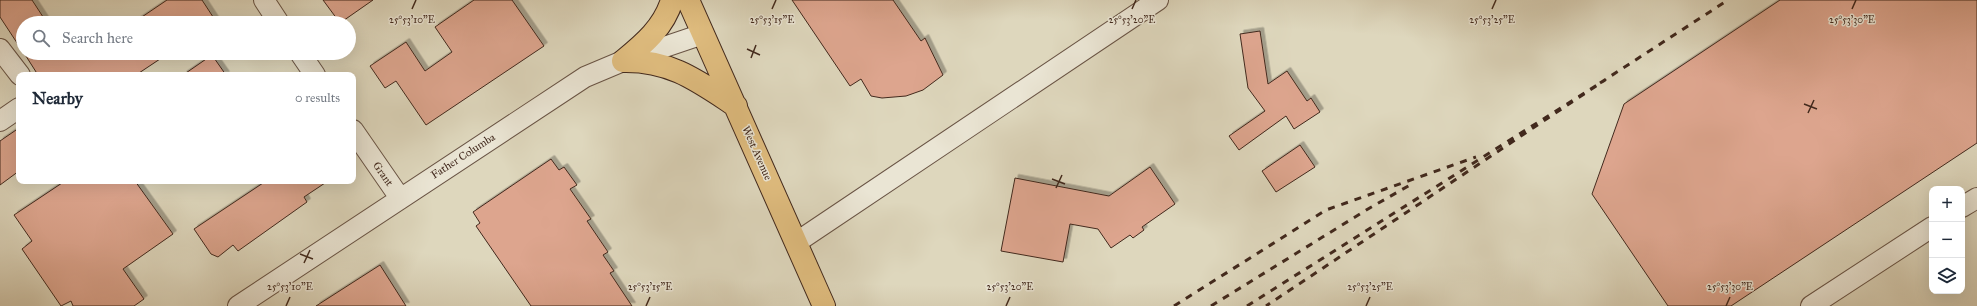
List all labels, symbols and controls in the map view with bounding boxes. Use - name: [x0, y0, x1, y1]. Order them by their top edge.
- text: 25°53'10"E: [389, 14, 435, 26]
- text: 25°53'15"E: [750, 14, 794, 26]
- text: 25°53'20"E: [1109, 14, 1155, 26]
- text: 25°53'25"E: [1469, 14, 1515, 26]
- text: 25°53'30"E: [1829, 14, 1875, 26]
- search box: [16, 16, 356, 60]
- icon: search: [30, 27, 52, 49]
- text: Search here: [62, 29, 133, 47]
- text: Nearby: [32, 88, 83, 109]
- text: 0 results: [295, 90, 340, 106]
- street label: West Avenue: [739, 124, 775, 182]
- street label: Father Columba: [429, 130, 498, 182]
- street label: Grant: [370, 159, 396, 189]
- map controls: [1929, 186, 1965, 294]
- button: +: [1929, 186, 1965, 222]
- button: −: [1929, 222, 1965, 258]
- button: layers: [1929, 258, 1965, 294]
- text: 25°53'10"E: [267, 281, 313, 293]
- text: 25°53'15"E: [628, 281, 672, 293]
- text: 25°53'20"E: [987, 281, 1033, 293]
- text: 25°53'25"E: [1347, 281, 1393, 293]
- text: 25°53'30"E: [1707, 281, 1753, 293]

